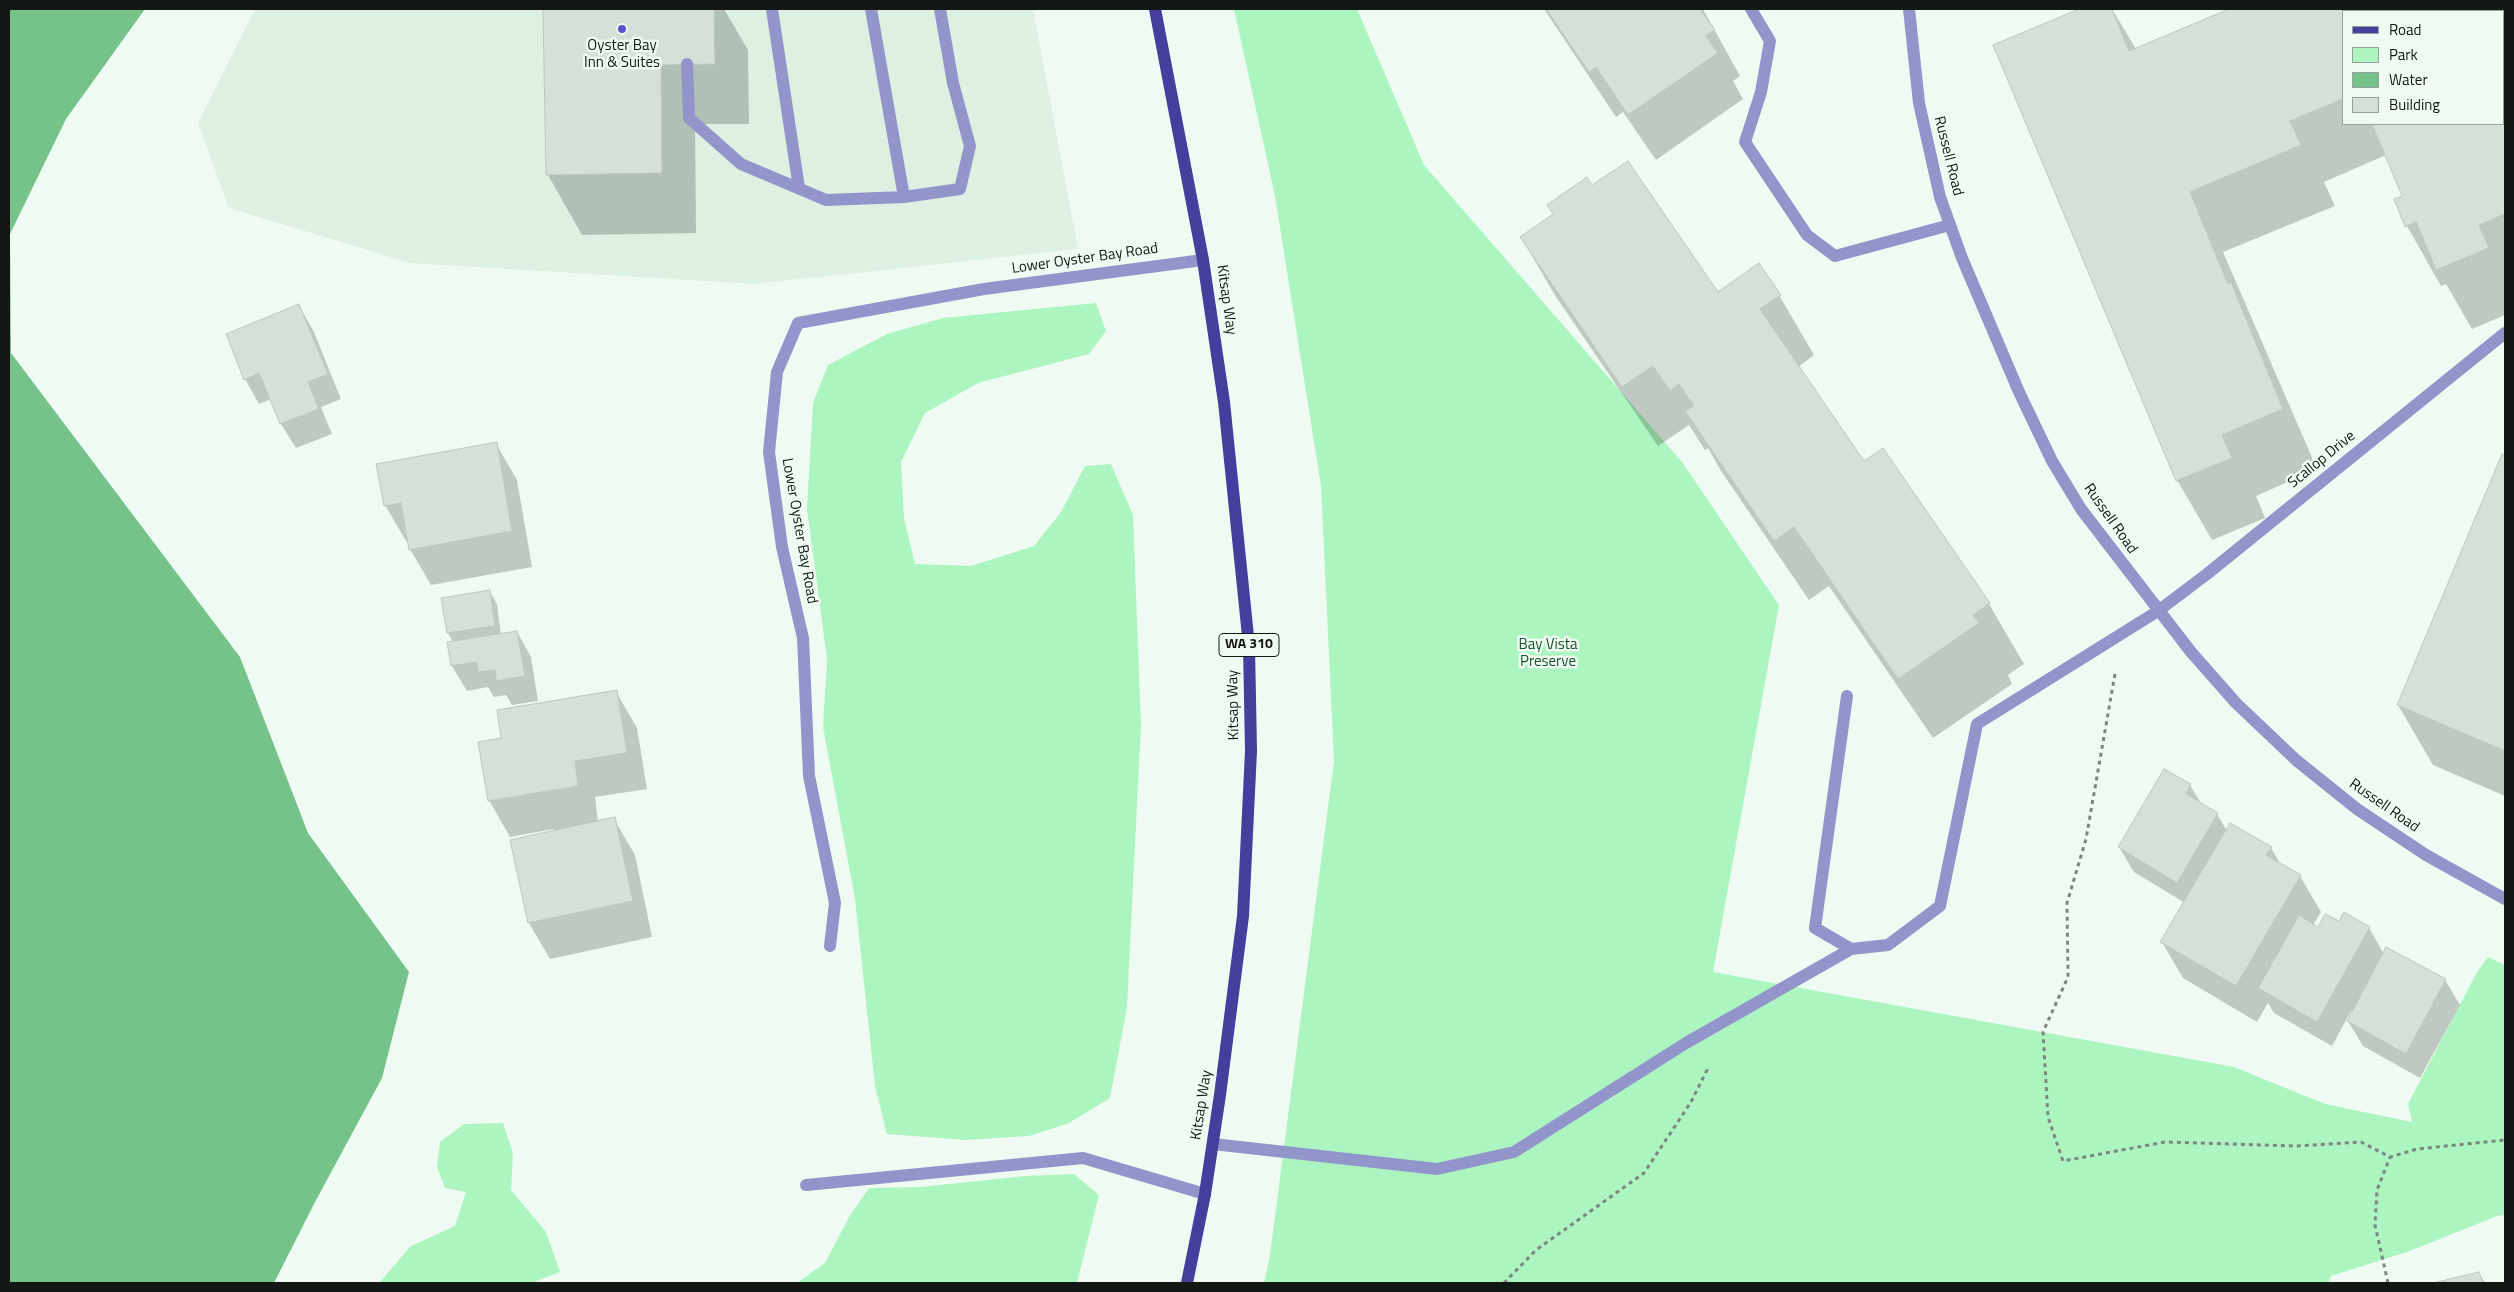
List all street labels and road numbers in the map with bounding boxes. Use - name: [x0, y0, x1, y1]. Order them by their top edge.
- street label: Russell Road: [1929, 114, 1967, 198]
- street label: Lower Oyster Bay Road: [1011, 240, 1159, 278]
- street label: Kitsap Way: [1212, 264, 1240, 336]
- street label: Scallop Drive: [2285, 428, 2359, 492]
- street label: Lower Oyster Bay Road: [777, 457, 821, 605]
- street label: Russell Road: [2079, 481, 2141, 557]
- road number: WA 310: [1219, 634, 1279, 656]
- street label: Kitsap Way: [1224, 670, 1244, 740]
- street label: Russell Road: [2346, 775, 2422, 837]
- street label: Kitsap Way: [1188, 1069, 1216, 1141]

